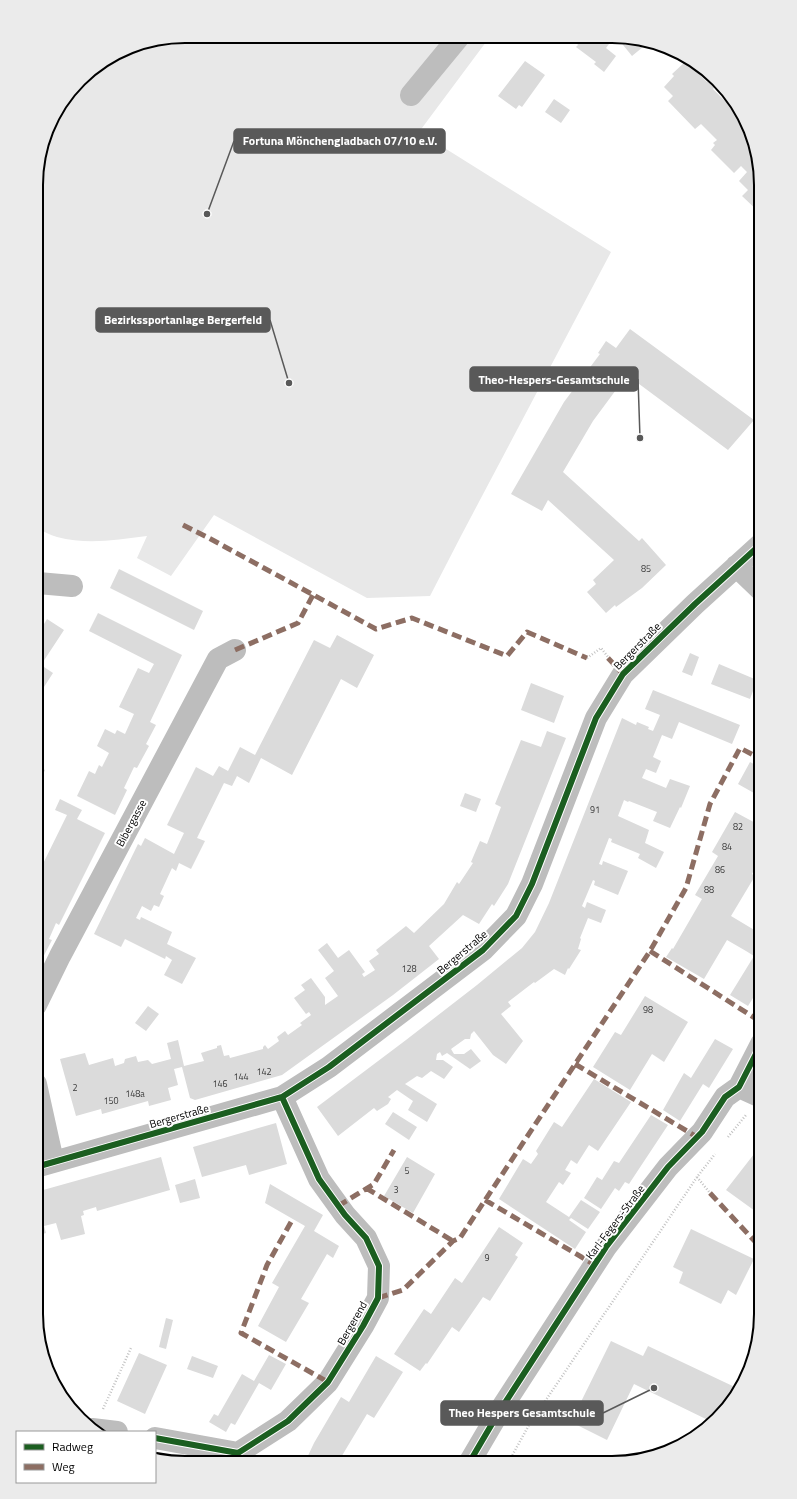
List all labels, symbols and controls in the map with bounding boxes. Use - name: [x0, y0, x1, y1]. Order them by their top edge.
- callout: Fortuna Mönchengladbach 07/10 e.V.: [234, 129, 445, 153]
- text: Fortuna Mönchengladbach 07/10 e.V.: [243, 131, 437, 150]
- callout: Bezirkssportanlage Bergerfeld: [96, 308, 270, 332]
- text: Bezirkssportanlage Bergerfeld: [104, 310, 262, 329]
- callout: Theo-Hespers-Gesamtschule: [470, 367, 638, 391]
- text: Theo-Hespers-Gesamtschule: [478, 370, 630, 389]
- house number: 85: [641, 562, 651, 575]
- street label: Bergerstraße: [610, 618, 665, 673]
- street label: Bibergasse: [112, 796, 150, 849]
- house number: 91: [590, 803, 600, 816]
- house number: 82: [733, 820, 743, 833]
- house number: 84: [722, 840, 732, 853]
- house number: 86: [715, 863, 725, 876]
- house number: 88: [704, 883, 714, 896]
- street label: Bergerstraße: [433, 926, 491, 978]
- house number: 128: [401, 962, 417, 975]
- house number: 98: [643, 1003, 653, 1016]
- house number: 142: [256, 1065, 272, 1078]
- house number: 144: [233, 1070, 249, 1083]
- house number: 146: [212, 1077, 228, 1090]
- house number: 2: [72, 1081, 78, 1094]
- house number: 148a: [125, 1087, 145, 1100]
- house number: 150: [103, 1094, 119, 1107]
- street label: Bergerstraße: [147, 1100, 211, 1132]
- house number: 5: [404, 1164, 410, 1177]
- street label: Karl-Fegers-Straße: [582, 1181, 649, 1263]
- house number: 3: [393, 1183, 399, 1196]
- house number: 9: [484, 1251, 490, 1264]
- street label: Bergerend: [333, 1298, 371, 1348]
- callout: Theo Hespers Gesamtschule: [441, 1401, 603, 1425]
- text: Theo Hespers Gesamtschule: [449, 1403, 595, 1422]
- legend: [16, 1431, 156, 1483]
- text: Radweg: [52, 1437, 93, 1456]
- text: Weg: [52, 1457, 75, 1476]

